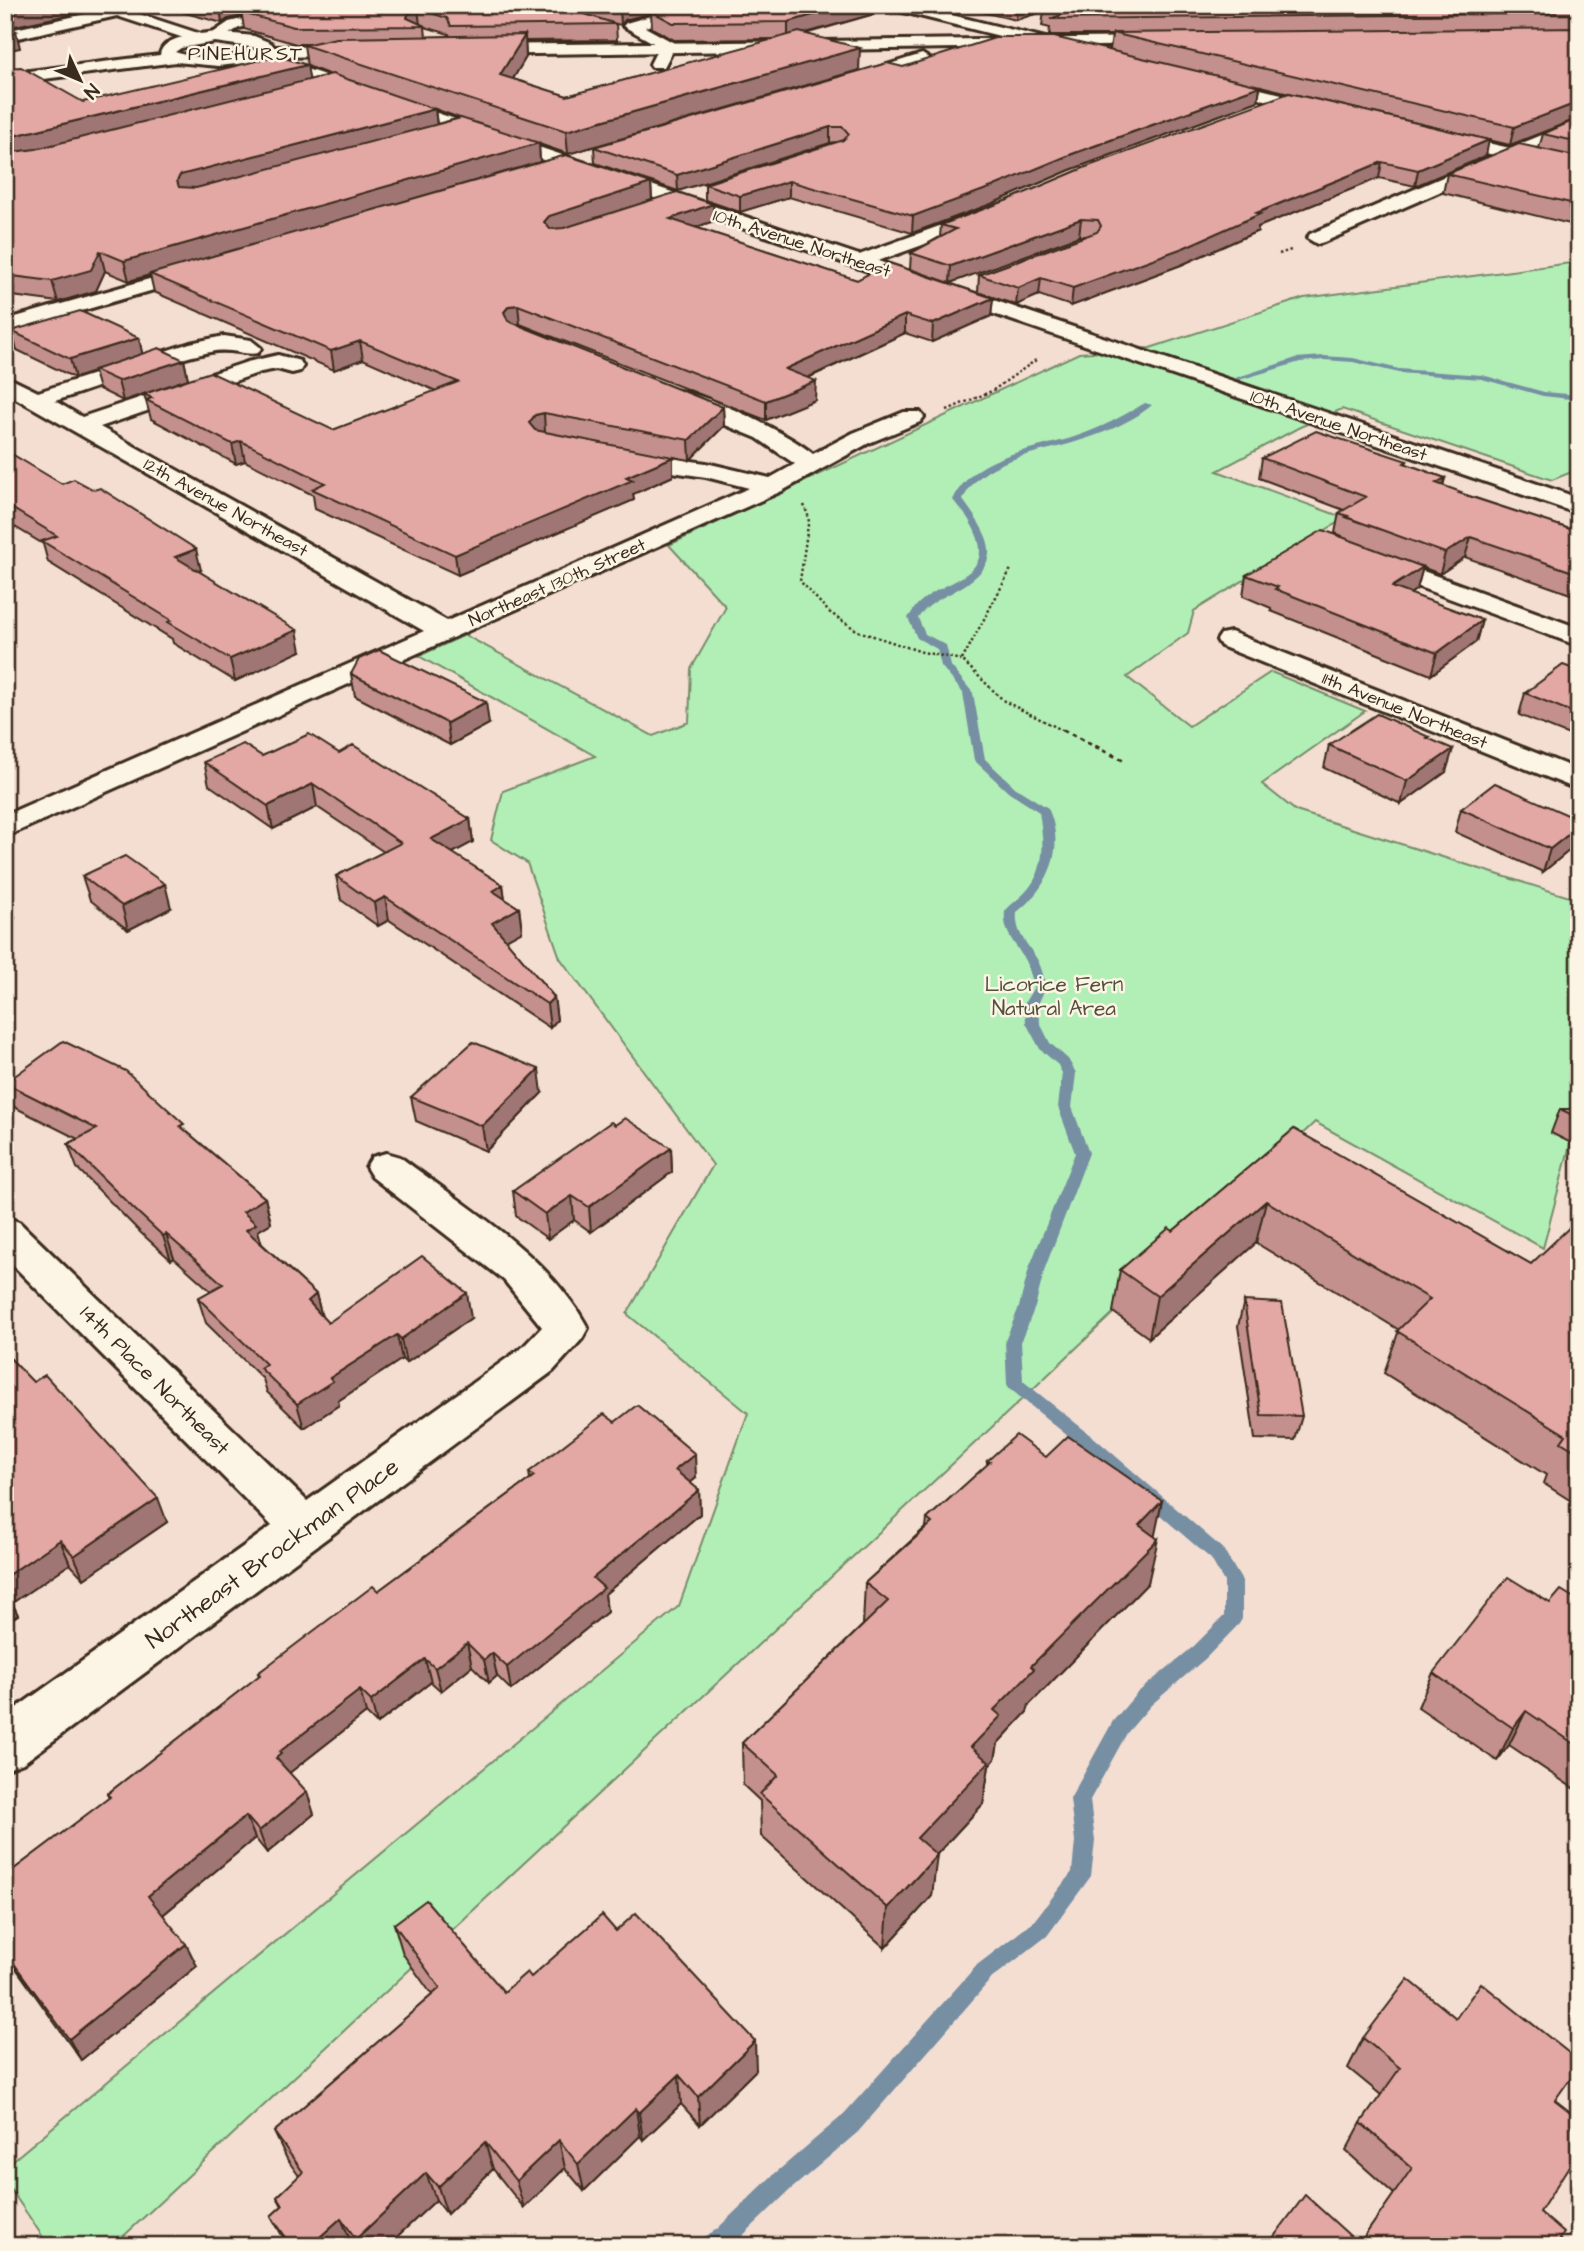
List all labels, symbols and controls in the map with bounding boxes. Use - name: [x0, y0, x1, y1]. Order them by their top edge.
- district label: PINEHURST: [188, 41, 304, 68]
- north arrow: [46, 46, 116, 116]
- text: N: [77, 77, 105, 104]
- street label: 10th Avenue Northeast: [710, 203, 895, 284]
- street label: 10th Avenue Northeast: [1247, 383, 1431, 468]
- street label: 12th Avenue Northeast: [139, 452, 313, 563]
- street label: Northeast 130th Street: [465, 532, 651, 633]
- street label: 11th Avenue Northeast: [1318, 666, 1492, 755]
- park label: Licorice Fern Natural Area: [985, 970, 1123, 1023]
- street label: 14th Place Northeast: [73, 1299, 236, 1462]
- street label: Northeast Brockman Place: [139, 1450, 406, 1657]

